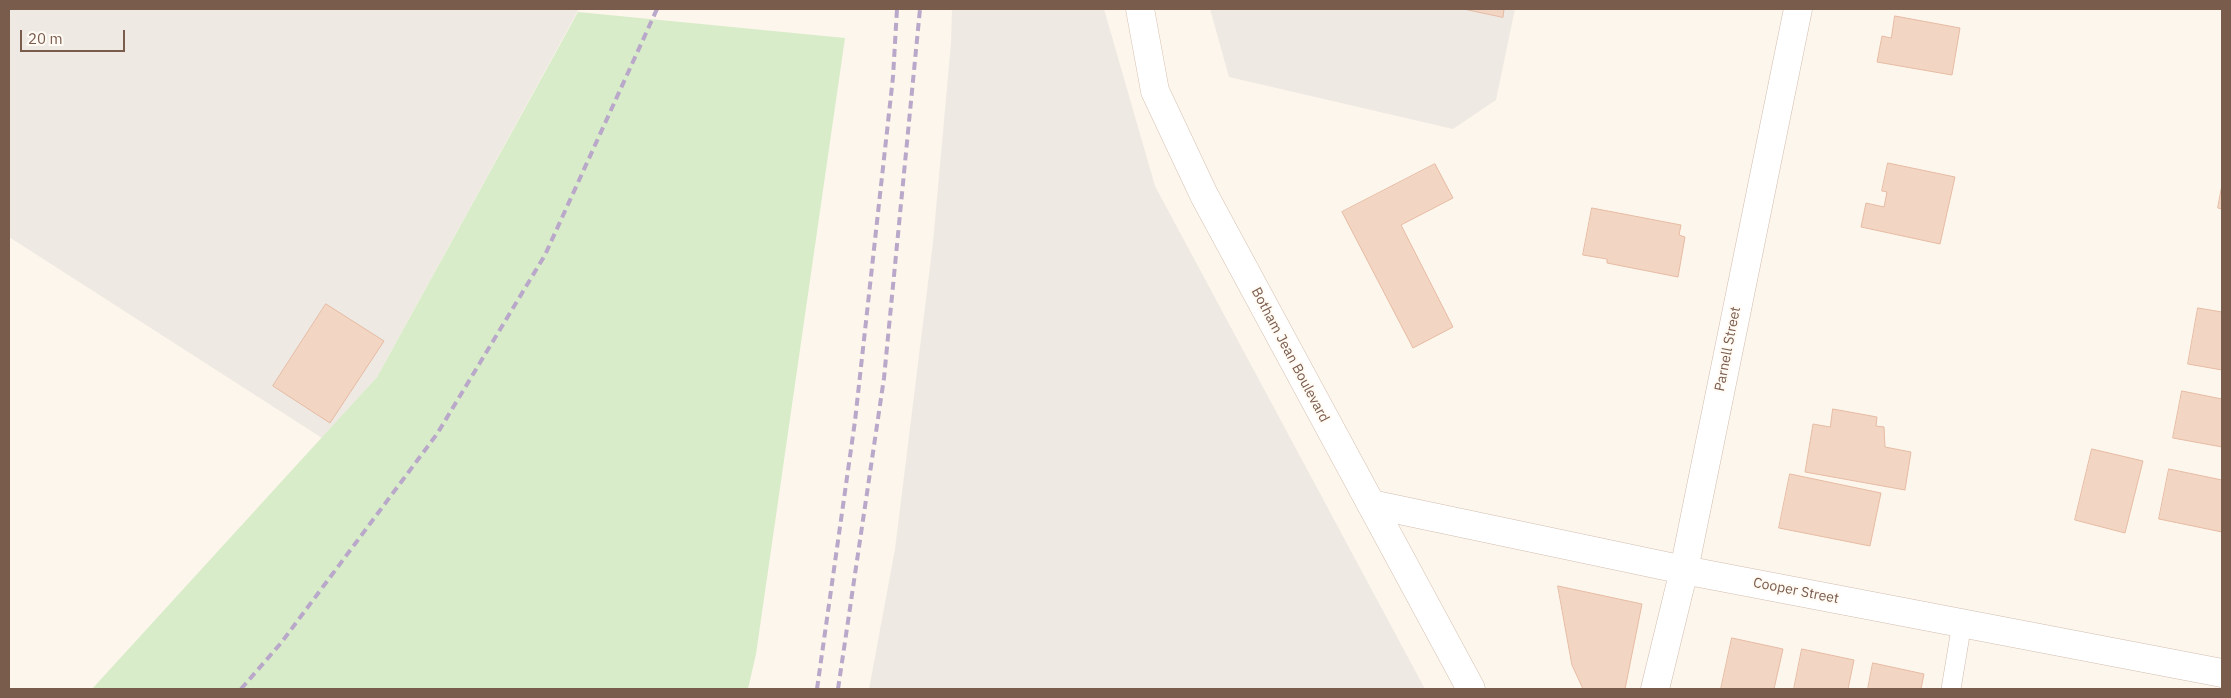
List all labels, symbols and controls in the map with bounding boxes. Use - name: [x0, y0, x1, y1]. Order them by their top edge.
- scale bar: [22, 20, 128, 52]
- text: 20 m: [28, 29, 63, 48]
- street label: Botham Jean Boulevard: [1247, 285, 1333, 425]
- street label: Parnell Street: [1712, 305, 1744, 393]
- street label: Cooper Street: [1752, 574, 1840, 608]

